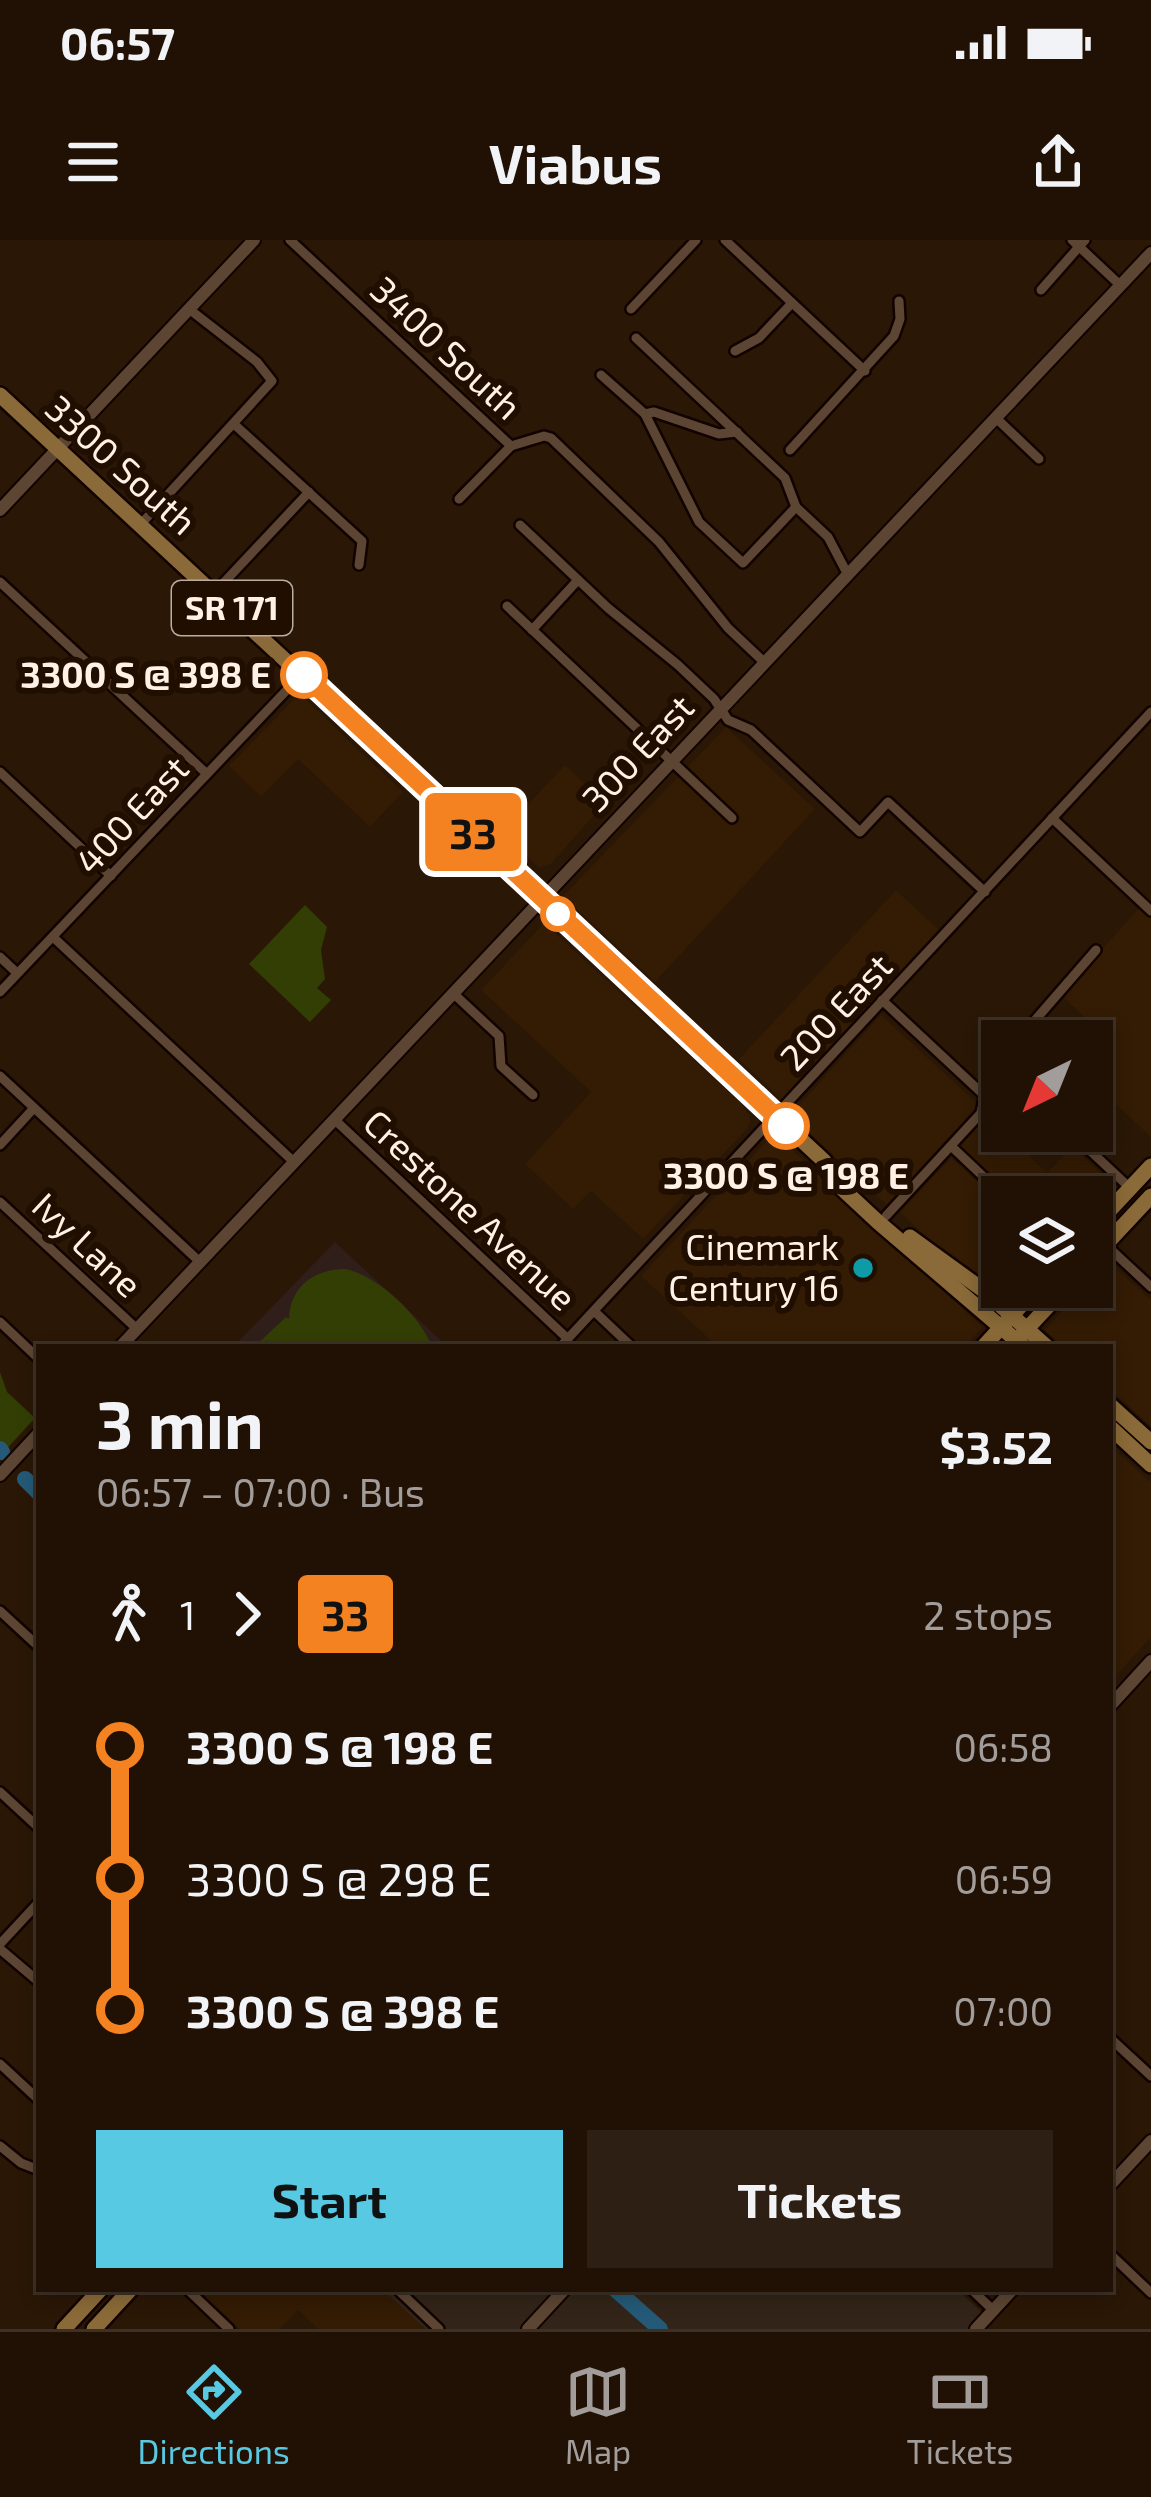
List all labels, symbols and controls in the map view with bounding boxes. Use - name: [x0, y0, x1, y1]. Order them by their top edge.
- text: 06:57: [60, 15, 175, 69]
- icon: menu: [60, 129, 126, 195]
- icon: share: [1025, 129, 1091, 195]
- text: Viabus: [489, 130, 662, 195]
- street label: 3400 South: [363, 267, 531, 427]
- street label: 3300 South: [38, 385, 206, 543]
- road number: SR 171: [172, 581, 292, 635]
- place label: 3300 S @ 398 E: [20, 652, 271, 695]
- marker: 3300 S @ 398 E: [282, 653, 326, 697]
- street label: 300 East: [572, 685, 702, 819]
- street label: 400 East: [66, 746, 196, 882]
- line badge: 33: [419, 793, 527, 871]
- text: 33: [449, 807, 497, 857]
- unlabelled marker: [542, 898, 574, 930]
- street label: 200 East: [770, 944, 900, 1078]
- north arrow: [981, 1020, 1113, 1152]
- map controls: [981, 1020, 1113, 1308]
- street label: Crestone Avenue: [356, 1100, 586, 1318]
- marker: 3300 S @ 198 E: [764, 1104, 808, 1148]
- place label: 3300 S @ 198 E: [663, 1153, 909, 1196]
- button: layers: [981, 1176, 1113, 1308]
- street label: Ivy Lane: [25, 1183, 151, 1305]
- place label: Cinemark Century 16: [668, 1224, 839, 1308]
- marker: Cinemark Century 16: [850, 1255, 876, 1281]
- text: 3 min: [96, 1383, 264, 1462]
- text: $3.52: [939, 1419, 1053, 1473]
- text: 06:57 – 07:00 · Bus: [96, 1468, 425, 1515]
- icon: walk: [96, 1581, 162, 1647]
- icon: forward: [214, 1581, 280, 1647]
- text: 33: [322, 1589, 369, 1639]
- text: 1: [180, 1591, 196, 1638]
- text: 2 stops: [923, 1591, 1053, 1638]
- text: 3300 S @ 198 E: [186, 1719, 493, 1773]
- text: 06:58: [953, 1723, 1053, 1770]
- text: 3300 S @ 298 E: [186, 1851, 492, 1905]
- text: 06:59: [955, 1855, 1053, 1902]
- text: 3300 S @ 398 E: [186, 1983, 499, 2037]
- text: 07:00: [953, 1987, 1053, 2034]
- button: Start: [96, 2130, 563, 2268]
- button: Tickets: [587, 2130, 1053, 2268]
- tab: Directions: [138, 2359, 290, 2471]
- tab: Map: [565, 2359, 631, 2471]
- tab: Tickets: [906, 2359, 1013, 2471]

